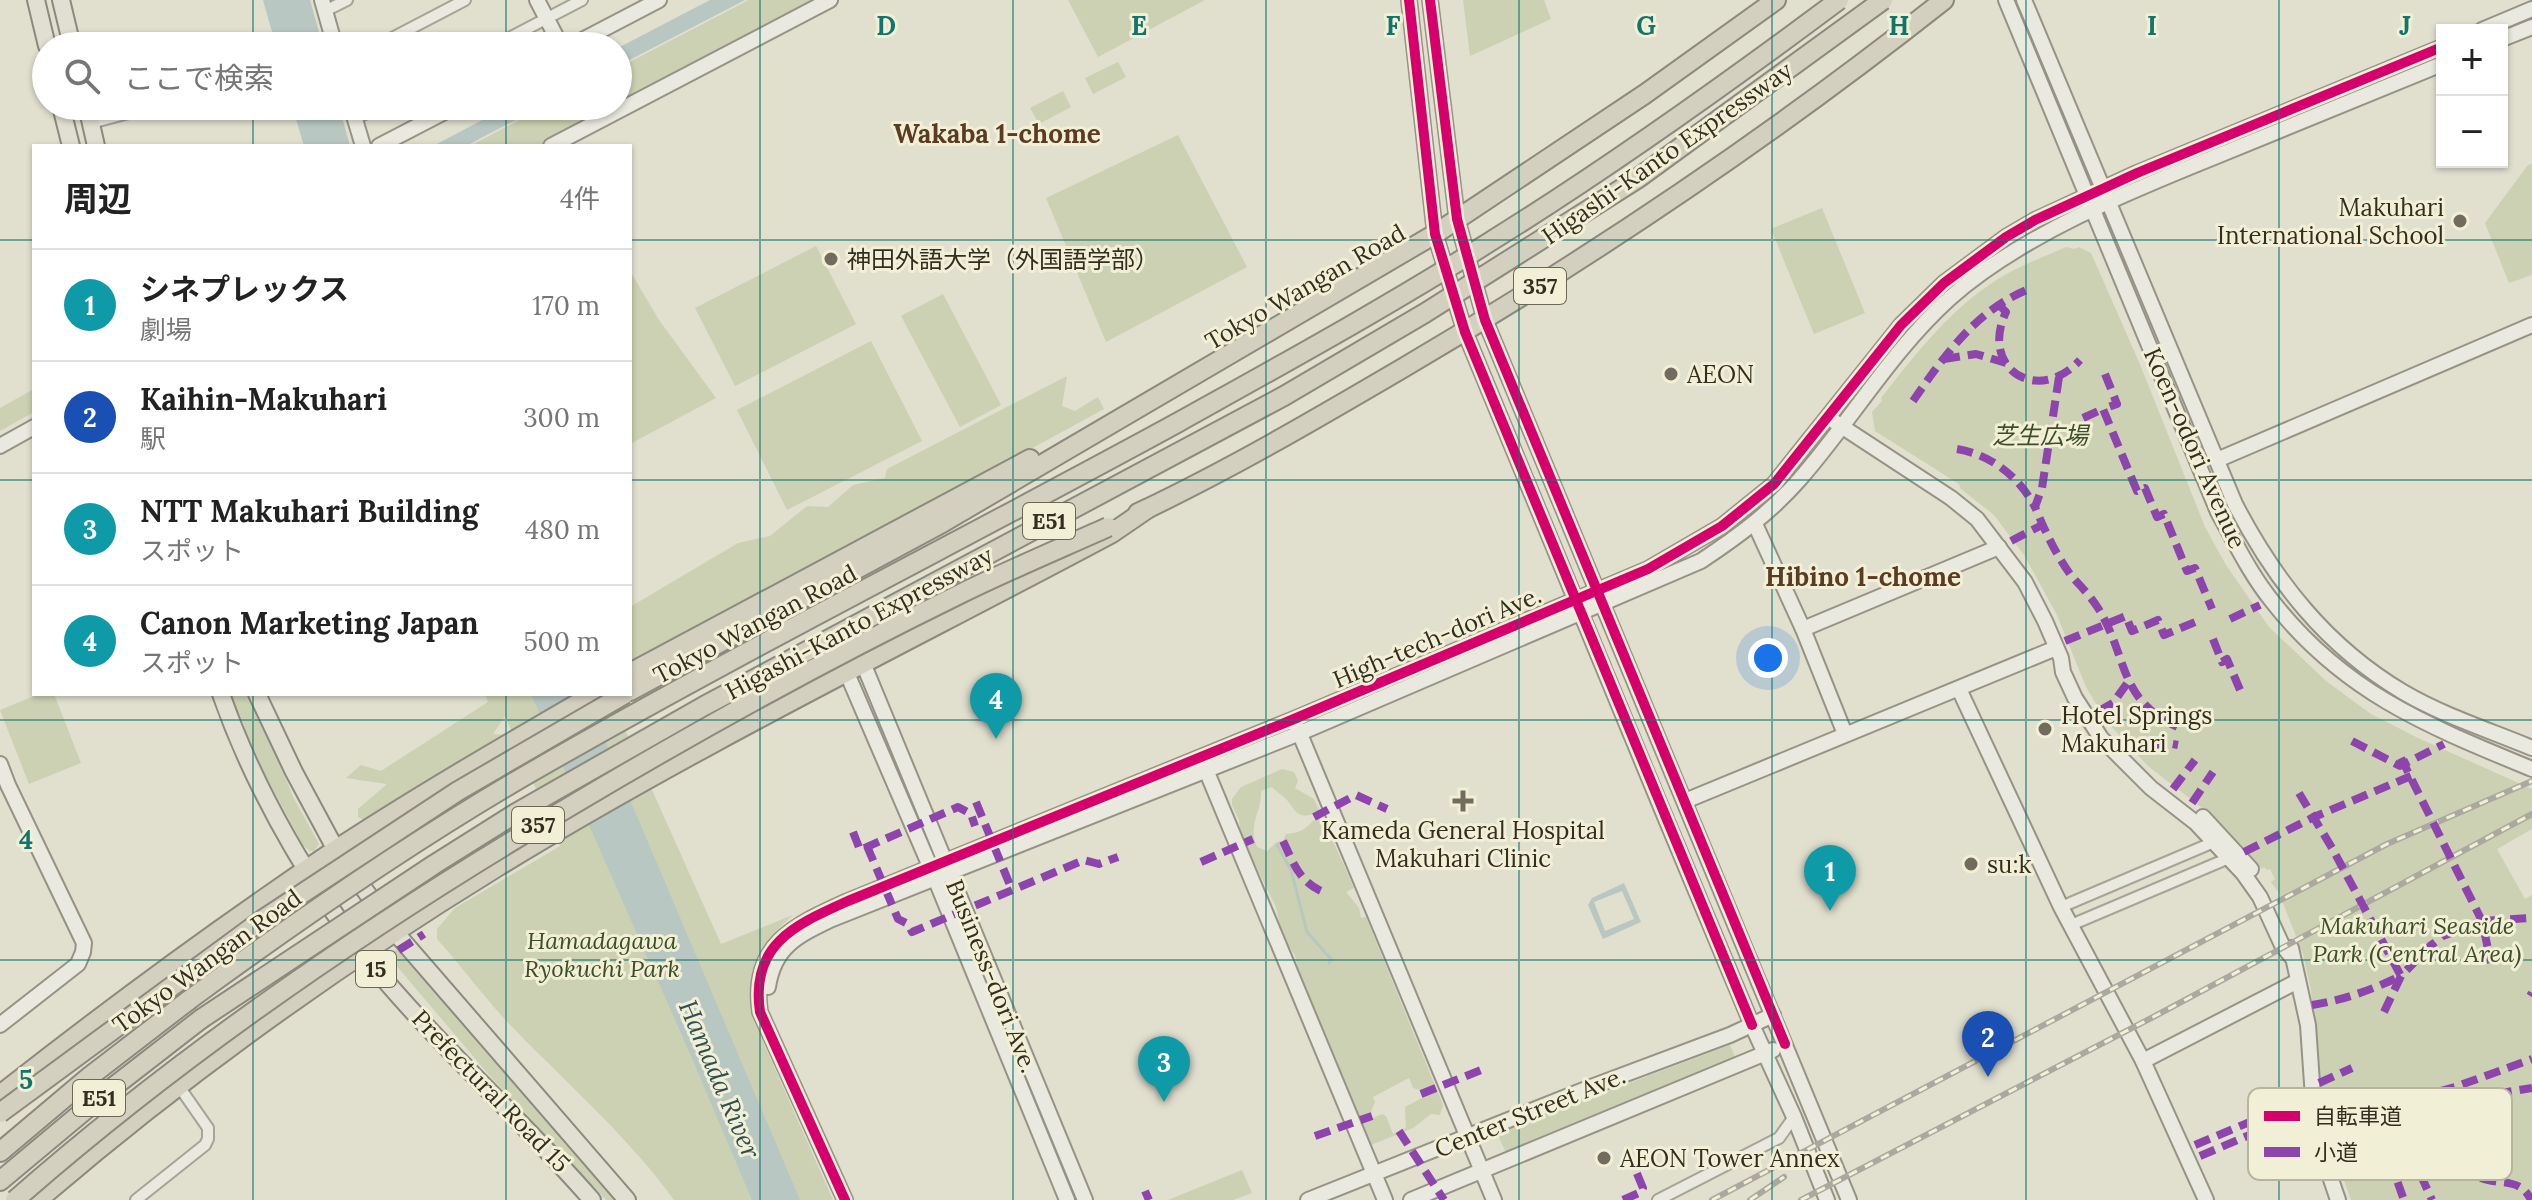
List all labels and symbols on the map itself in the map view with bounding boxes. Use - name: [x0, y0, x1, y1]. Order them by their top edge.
- text: D: [876, 9, 896, 42]
- text: E: [1131, 9, 1147, 42]
- text: F: [1386, 9, 1401, 42]
- text: G: [1636, 9, 1656, 42]
- text: H: [1889, 9, 1909, 42]
- text: I: [2147, 9, 2157, 42]
- text: J: [2399, 9, 2411, 42]
- street label: Higashi-Kanto Expressway: [1536, 55, 1798, 251]
- district label: Wakaba 1-chome: [893, 117, 1101, 150]
- place label: Makuhari International School: [2217, 192, 2444, 251]
- marker: Makuhari International School: [2451, 212, 2469, 230]
- street label: Tokyo Wangan Road: [1199, 217, 1411, 357]
- place label: 神田外語大学（外国語学部）: [847, 244, 1159, 275]
- marker: 神田外語大学（外国語学部）: [822, 250, 840, 268]
- road number: 357: [1514, 268, 1566, 304]
- street label: Koen-odori Avenue: [2137, 343, 2253, 553]
- place label: AEON: [1686, 359, 1754, 390]
- marker: AEON: [1662, 365, 1680, 383]
- park label: 芝生広場: [1992, 420, 2091, 451]
- road number: E51: [1023, 503, 1075, 539]
- street label: Higashi-Kanto Expressway: [720, 539, 998, 707]
- street label: Tokyo Wangan Road: [648, 557, 862, 691]
- district label: Hibino 1-chome: [1765, 560, 1961, 593]
- street label: High-tech-dori Ave.: [1328, 579, 1546, 695]
- your location: [1748, 638, 1788, 678]
- pin: 4: [970, 673, 1022, 739]
- place label: Hotel Springs Makuhari: [2061, 700, 2212, 759]
- marker: Hotel Springs Makuhari: [2036, 720, 2054, 738]
- marker: Kameda General Hospital Makuhari Clinic: [1452, 790, 1474, 812]
- road number: 357: [512, 807, 564, 843]
- place label: Kameda General Hospital Makuhari Clinic: [1321, 815, 1605, 874]
- text: 4: [19, 823, 33, 856]
- pin: 1: [1804, 845, 1856, 911]
- place label: su:k: [1987, 849, 2031, 880]
- marker: su:k: [1962, 855, 1980, 873]
- street label: Business-dori Ave.: [939, 875, 1045, 1077]
- street label: Tokyo Wangan Road: [106, 882, 308, 1040]
- park label: Makuhari Seaside Park (Central Area): [2313, 910, 2521, 969]
- park label: Hamadagawa Ryokuchi Park: [524, 925, 680, 984]
- road number: 15: [356, 951, 396, 987]
- water label: Hamada River: [672, 995, 768, 1163]
- street label: Prefectural Road 15: [405, 1003, 577, 1179]
- pin: 2: [1962, 1011, 2014, 1077]
- pin: 3: [1138, 1036, 1190, 1102]
- street label: Center Street Ave.: [1430, 1060, 1630, 1164]
- text: 5: [19, 1063, 33, 1096]
- road number: E51: [73, 1080, 125, 1116]
- legend: [2248, 1088, 2512, 1180]
- text: 自転車道: [2314, 1102, 2402, 1130]
- text: 小道: [2314, 1138, 2358, 1166]
- place label: AEON Tower Annex: [1619, 1143, 1840, 1174]
- marker: AEON Tower Annex: [1595, 1149, 1613, 1167]

